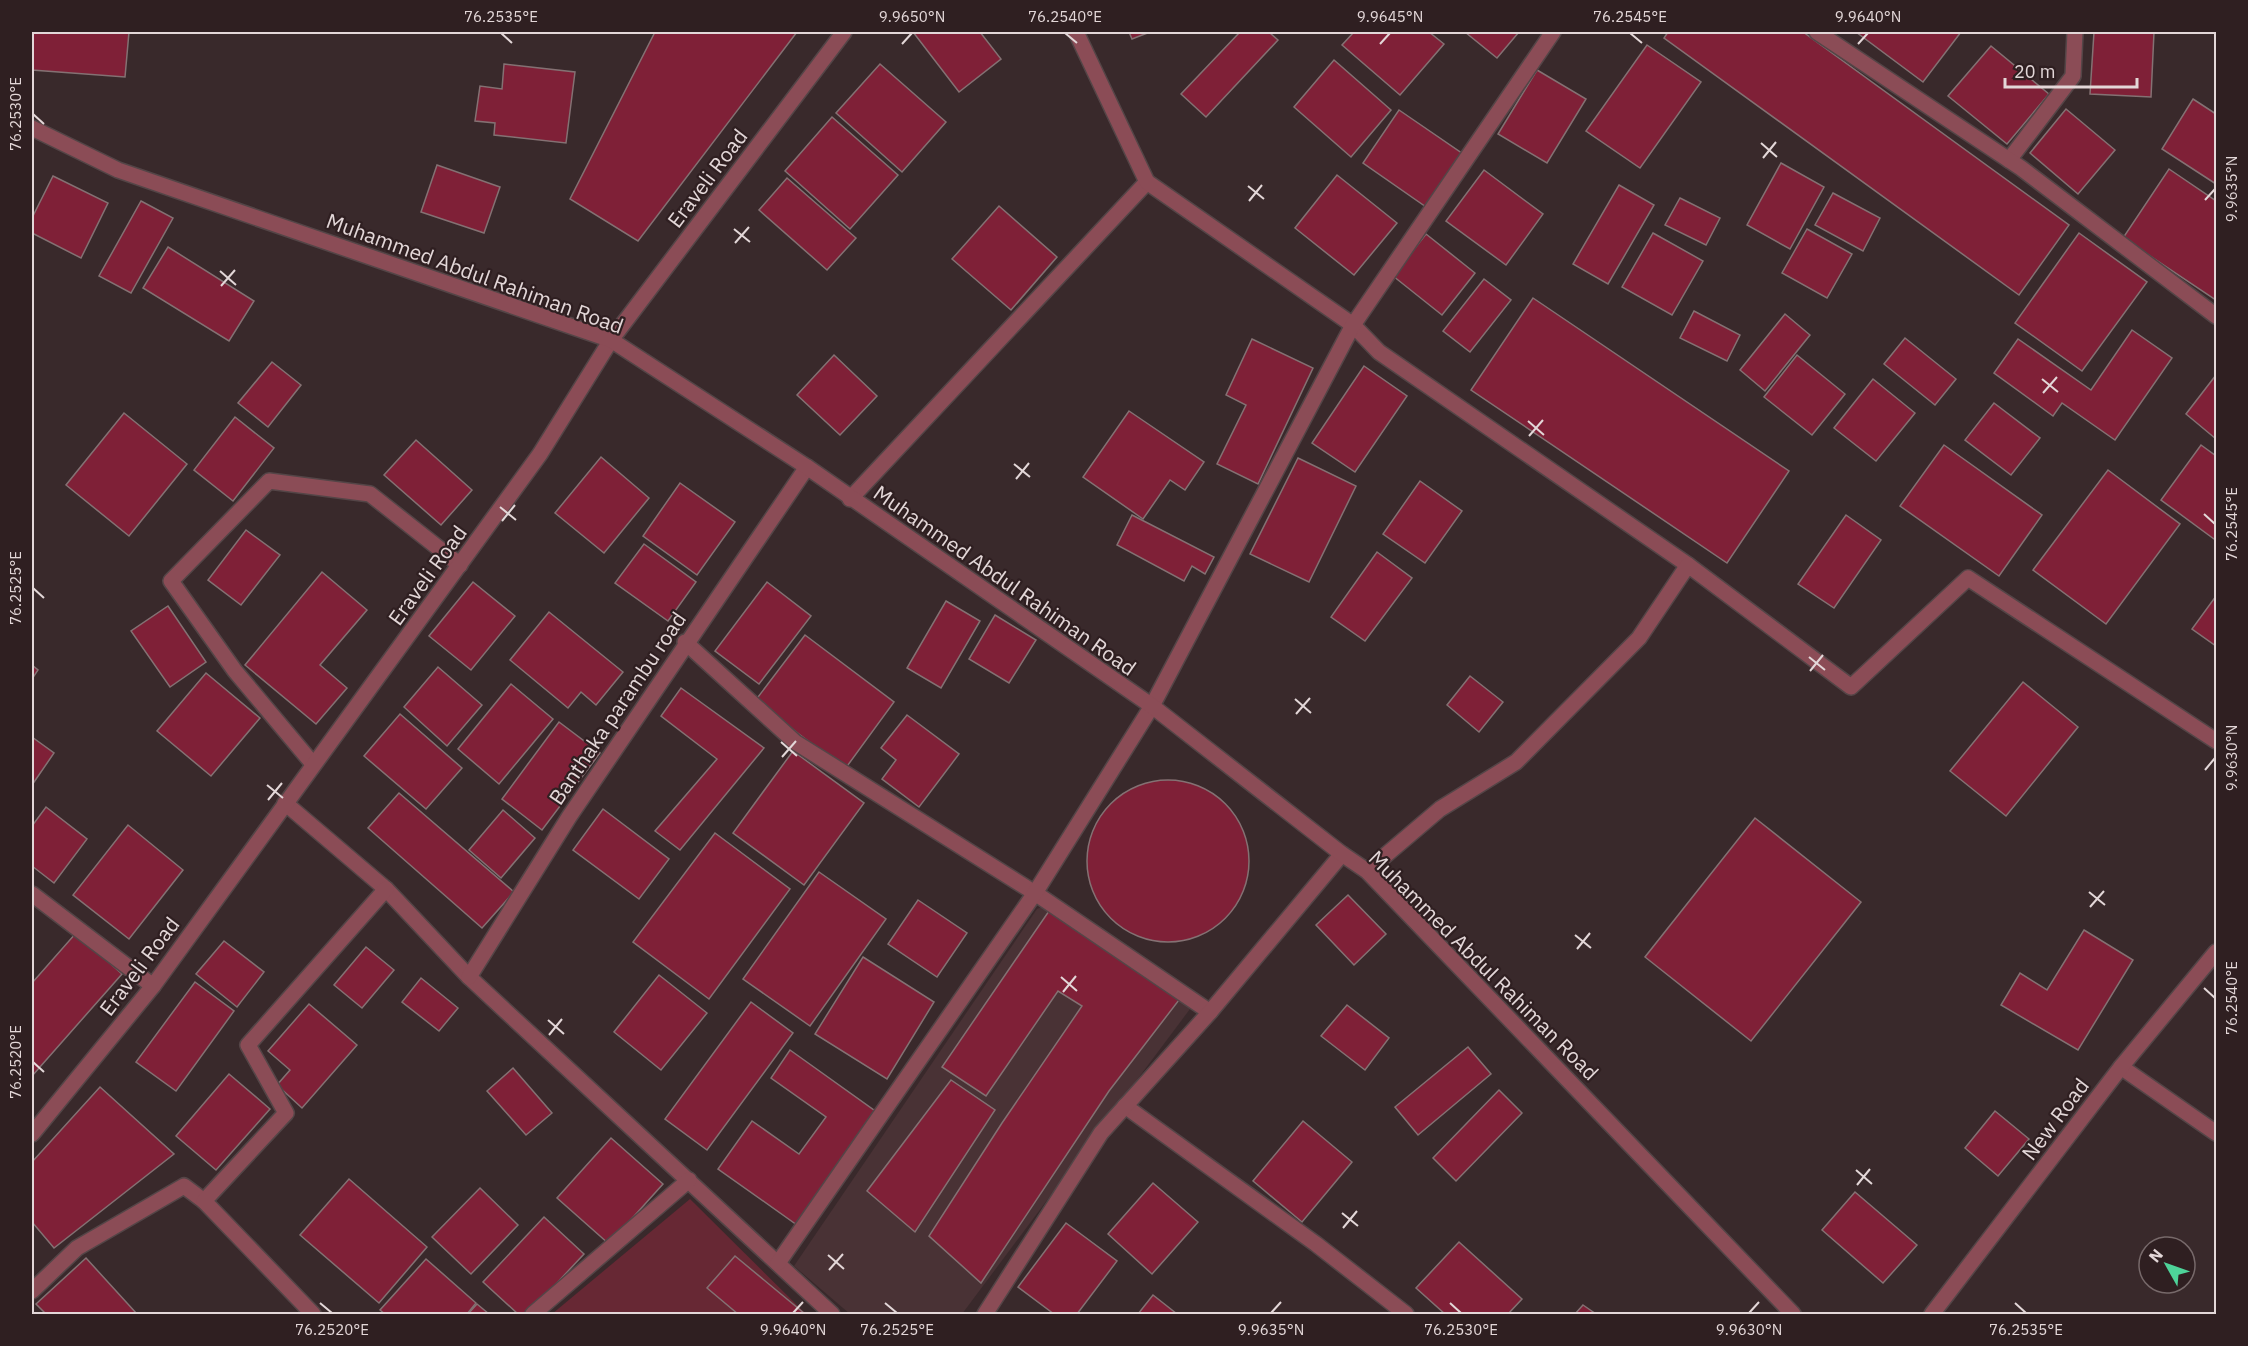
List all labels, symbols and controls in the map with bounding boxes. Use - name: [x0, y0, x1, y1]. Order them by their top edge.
- text: 76.2535°E: [464, 7, 538, 26]
- text: 9.9650°N: [879, 7, 945, 26]
- text: 76.2540°E: [1028, 7, 1102, 26]
- text: 9.9645°N: [1357, 7, 1423, 26]
- text: 76.2545°E: [1593, 7, 1667, 26]
- text: 9.9640°N: [1835, 7, 1901, 26]
- scale bar: [2005, 51, 2137, 89]
- text: 20 m: [2014, 60, 2056, 83]
- text: 76.2530°E: [6, 77, 25, 151]
- street label: Eraveli Road: [661, 123, 753, 233]
- text: 9.9635°N: [2222, 156, 2241, 222]
- street label: Muhammed Abdul Rahiman Road: [323, 206, 627, 340]
- street label: Muhammed Abdul Rahiman Road: [868, 478, 1142, 682]
- text: 76.2545°E: [2222, 487, 2241, 561]
- street label: Eraveli Road: [381, 520, 473, 630]
- text: 76.2525°E: [6, 551, 25, 625]
- street label: Banthaka parambu road: [542, 606, 692, 810]
- text: 9.9630°N: [2222, 725, 2241, 791]
- street label: Muhammed Abdul Rahiman Road: [1363, 844, 1605, 1086]
- street label: Eraveli Road: [93, 911, 185, 1021]
- text: 76.2540°E: [2222, 961, 2241, 1035]
- text: 76.2520°E: [6, 1025, 25, 1099]
- street label: New Road: [2015, 1072, 2095, 1166]
- north arrow: [2137, 1235, 2197, 1295]
- text: N: [2144, 1244, 2167, 1266]
- text: 76.2520°E: [295, 1320, 369, 1339]
- text: 9.9640°N: [760, 1320, 826, 1339]
- text: 76.2525°E: [860, 1320, 934, 1339]
- text: 9.9635°N: [1238, 1320, 1304, 1339]
- text: 76.2530°E: [1424, 1320, 1498, 1339]
- text: 9.9630°N: [1716, 1320, 1782, 1339]
- text: 76.2535°E: [1989, 1320, 2063, 1339]

